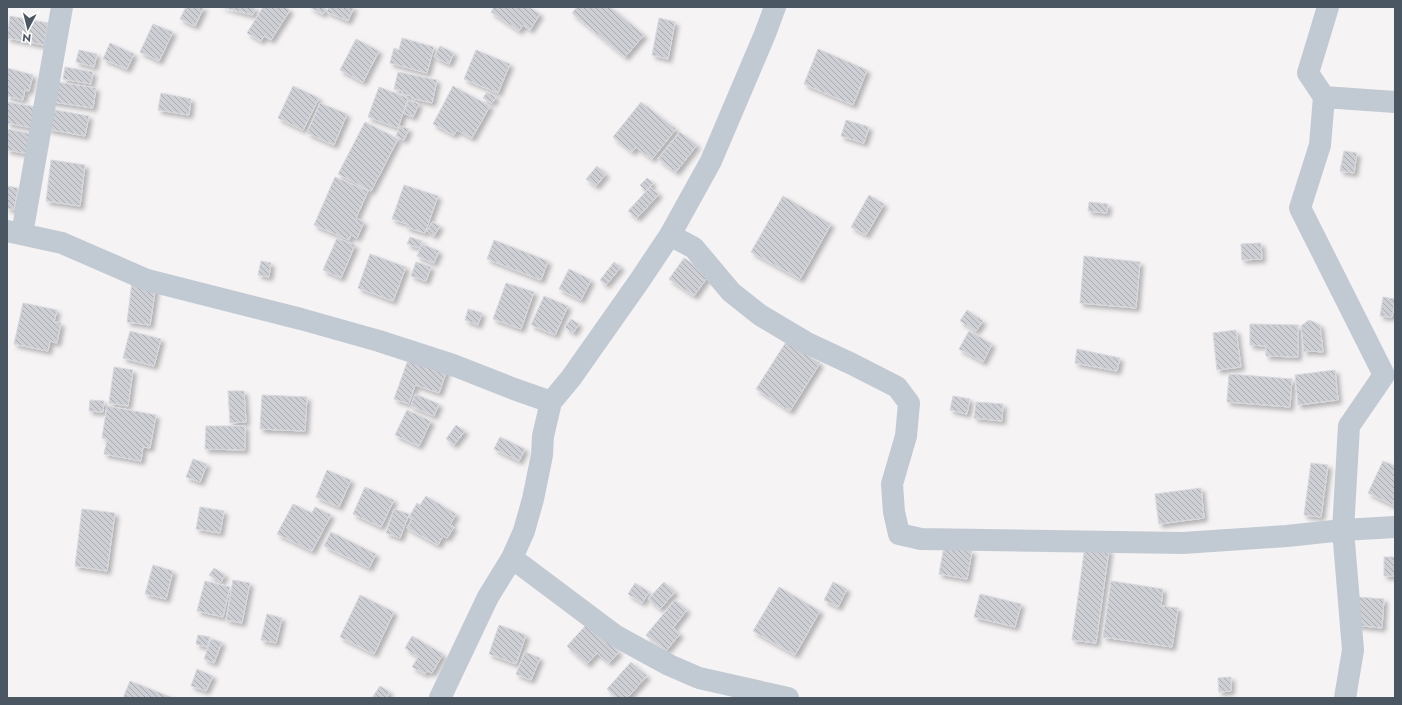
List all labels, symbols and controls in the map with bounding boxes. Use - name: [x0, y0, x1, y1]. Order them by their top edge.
- north arrow: [8, 8, 48, 48]
- text: N: [21, 29, 32, 46]

